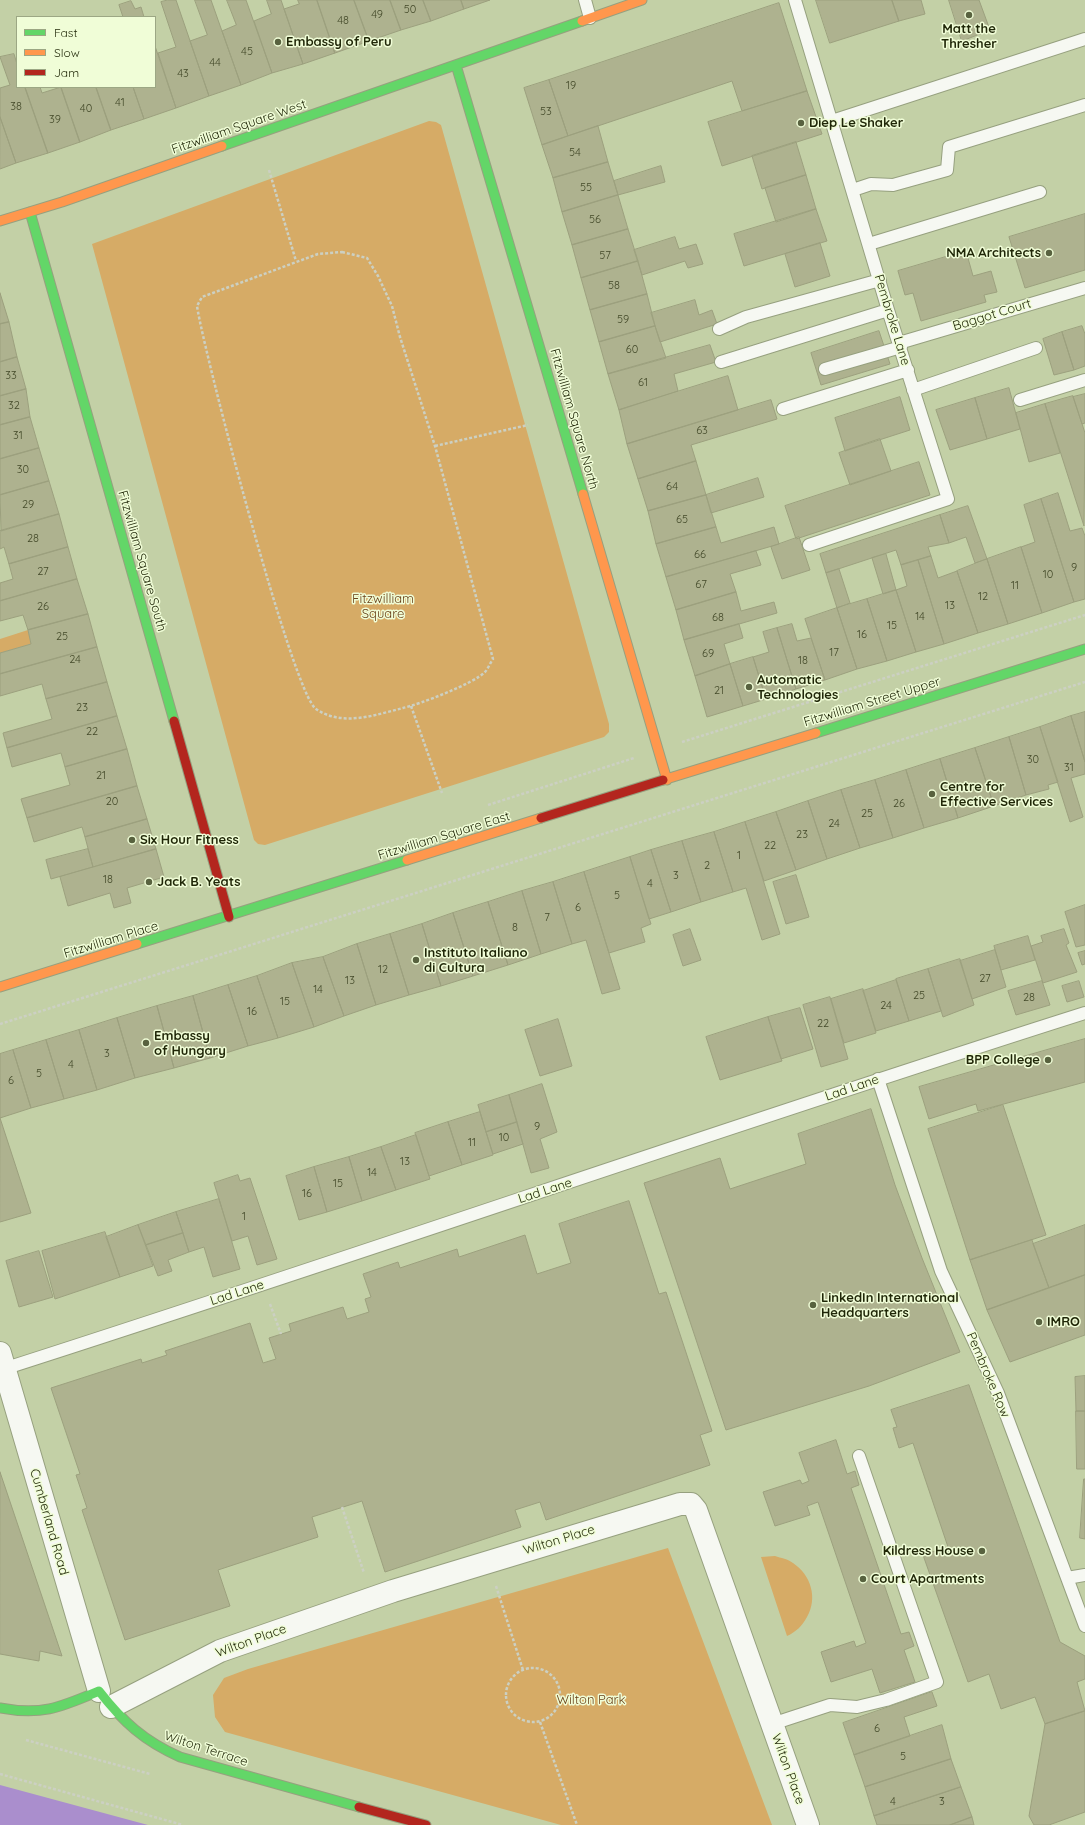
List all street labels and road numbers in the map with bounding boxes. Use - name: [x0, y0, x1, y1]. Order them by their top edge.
- street label: Fitzwilliam Square West: [169, 97, 309, 157]
- street label: Pembroke Lane: [871, 273, 913, 367]
- street label: Baggot Court: [951, 296, 1033, 334]
- street label: Fitzwilliam Square North: [546, 347, 602, 491]
- street label: Fitzwilliam Square South: [114, 489, 170, 633]
- street label: Fitzwilliam Street Upper: [802, 674, 942, 730]
- street label: Fitzwilliam Square East: [376, 808, 512, 864]
- street label: Fitzwilliam Place: [62, 918, 160, 962]
- street label: Lad Lane: [823, 1072, 881, 1104]
- street label: Lad Lane: [516, 1175, 574, 1207]
- street label: Lad Lane: [208, 1277, 266, 1309]
- street label: Pembroke Row: [963, 1330, 1013, 1420]
- street label: Cumberland Road: [26, 1467, 72, 1577]
- street label: Wilton Place: [521, 1522, 597, 1558]
- street label: Wilton Place: [213, 1621, 289, 1661]
- street label: Wilton Terrace: [162, 1728, 250, 1770]
- street label: Wilton Place: [768, 1731, 808, 1807]

